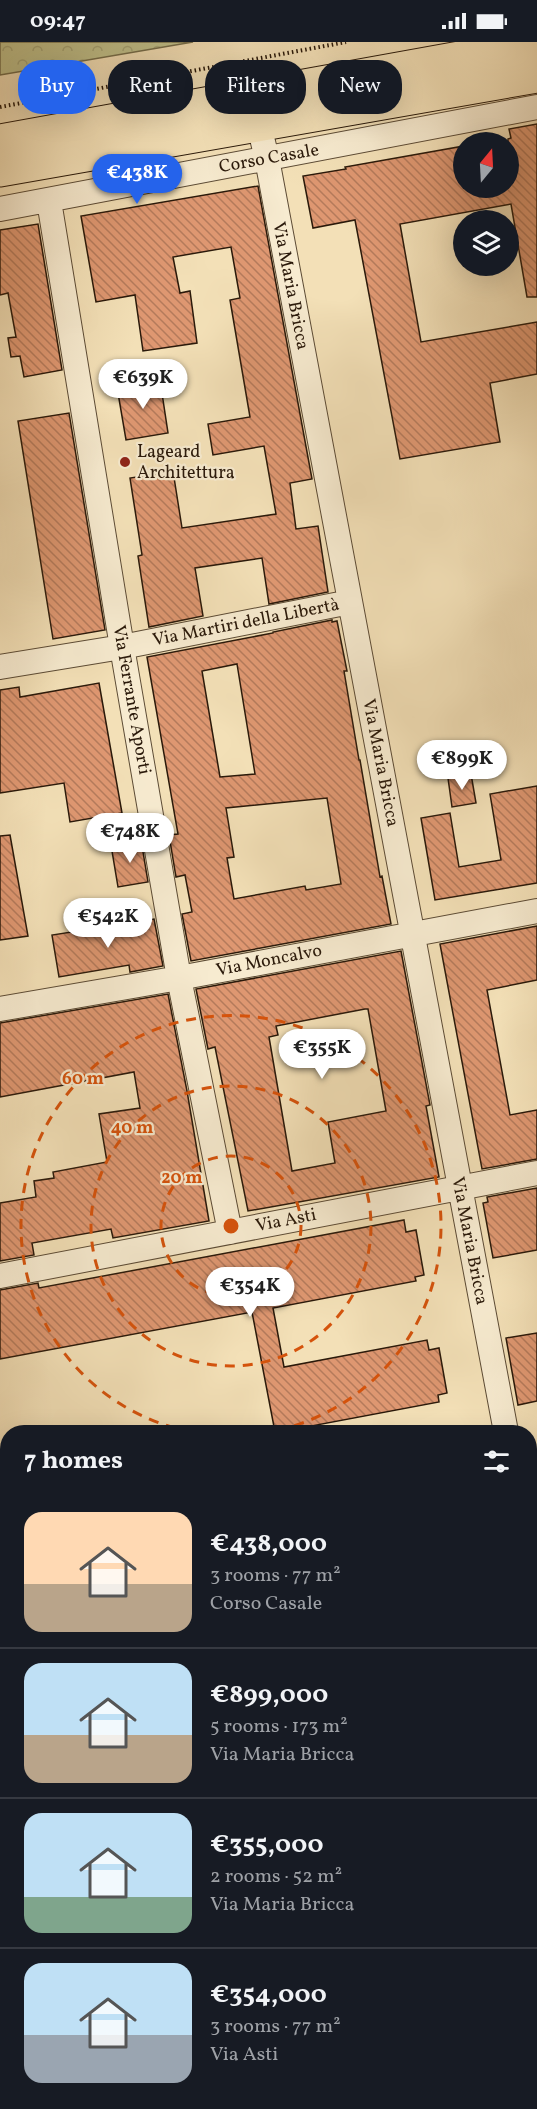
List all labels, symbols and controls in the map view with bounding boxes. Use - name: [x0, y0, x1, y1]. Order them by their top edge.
- text: 09:47: [30, 6, 86, 37]
- chip: Buy: [18, 60, 96, 114]
- chip: Rent: [108, 60, 193, 114]
- chip: Filters: [205, 60, 306, 114]
- chip: New: [318, 60, 402, 114]
- north arrow: [453, 132, 519, 198]
- map controls: [453, 132, 519, 276]
- street label: Corso Casale: [217, 138, 321, 180]
- pin: €438K: [95, 154, 179, 205]
- text: €438K: [106, 159, 168, 187]
- button: layers: [453, 210, 519, 276]
- street label: Via Maria Bricca: [265, 220, 315, 352]
- pin: €639K: [101, 359, 185, 410]
- text: €639K: [112, 364, 174, 392]
- place label: Lageard Architettura: [137, 440, 235, 486]
- marker: Lageard Architettura: [118, 455, 132, 469]
- street label: Via Martiri della Libertà: [151, 593, 342, 653]
- street label: Via Ferrante Aporti: [106, 623, 156, 777]
- street label: Via Maria Bricca: [355, 697, 405, 829]
- pin: €899K: [420, 740, 504, 791]
- text: €899K: [431, 745, 493, 773]
- pin: €748K: [88, 813, 172, 864]
- text: €748K: [100, 818, 160, 846]
- pin: €542K: [66, 898, 150, 949]
- text: €542K: [77, 903, 139, 931]
- street label: Via Moncalvo: [214, 938, 324, 984]
- pin: €355K: [280, 1029, 364, 1080]
- text: €355K: [293, 1034, 351, 1062]
- text: 60 m: [62, 1067, 104, 1092]
- text: 40 m: [111, 1116, 153, 1141]
- text: 20 m: [161, 1166, 203, 1191]
- street label: Via Maria Bricca: [444, 1175, 494, 1307]
- street label: Via Asti: [253, 1203, 319, 1239]
- centre of rings: [221, 1216, 241, 1236]
- pin: €354K: [208, 1267, 292, 1318]
- text: €354K: [219, 1272, 281, 1300]
- text: 7 homes: [24, 1443, 123, 1479]
- icon: filters: [480, 1445, 513, 1478]
- text: €438,000: [210, 1526, 327, 1562]
- icon: home: [72, 1536, 144, 1608]
- text: 3 rooms · 77 m²: [210, 1562, 341, 1590]
- text: Corso Casale: [210, 1590, 322, 1618]
- text: €899,000: [210, 1677, 328, 1713]
- icon: home: [72, 1687, 144, 1759]
- text: 5 rooms · 173 m²: [210, 1713, 348, 1741]
- text: Via Maria Bricca: [210, 1741, 354, 1769]
- text: €355,000: [210, 1827, 324, 1863]
- icon: home: [72, 1837, 144, 1909]
- text: 2 rooms · 52 m²: [210, 1863, 342, 1891]
- text: Via Maria Bricca: [210, 1891, 354, 1919]
- text: €354,000: [210, 1977, 327, 2013]
- icon: home: [72, 1987, 144, 2059]
- text: 3 rooms · 77 m²: [210, 2013, 341, 2041]
- text: Via Asti: [210, 2041, 278, 2069]

